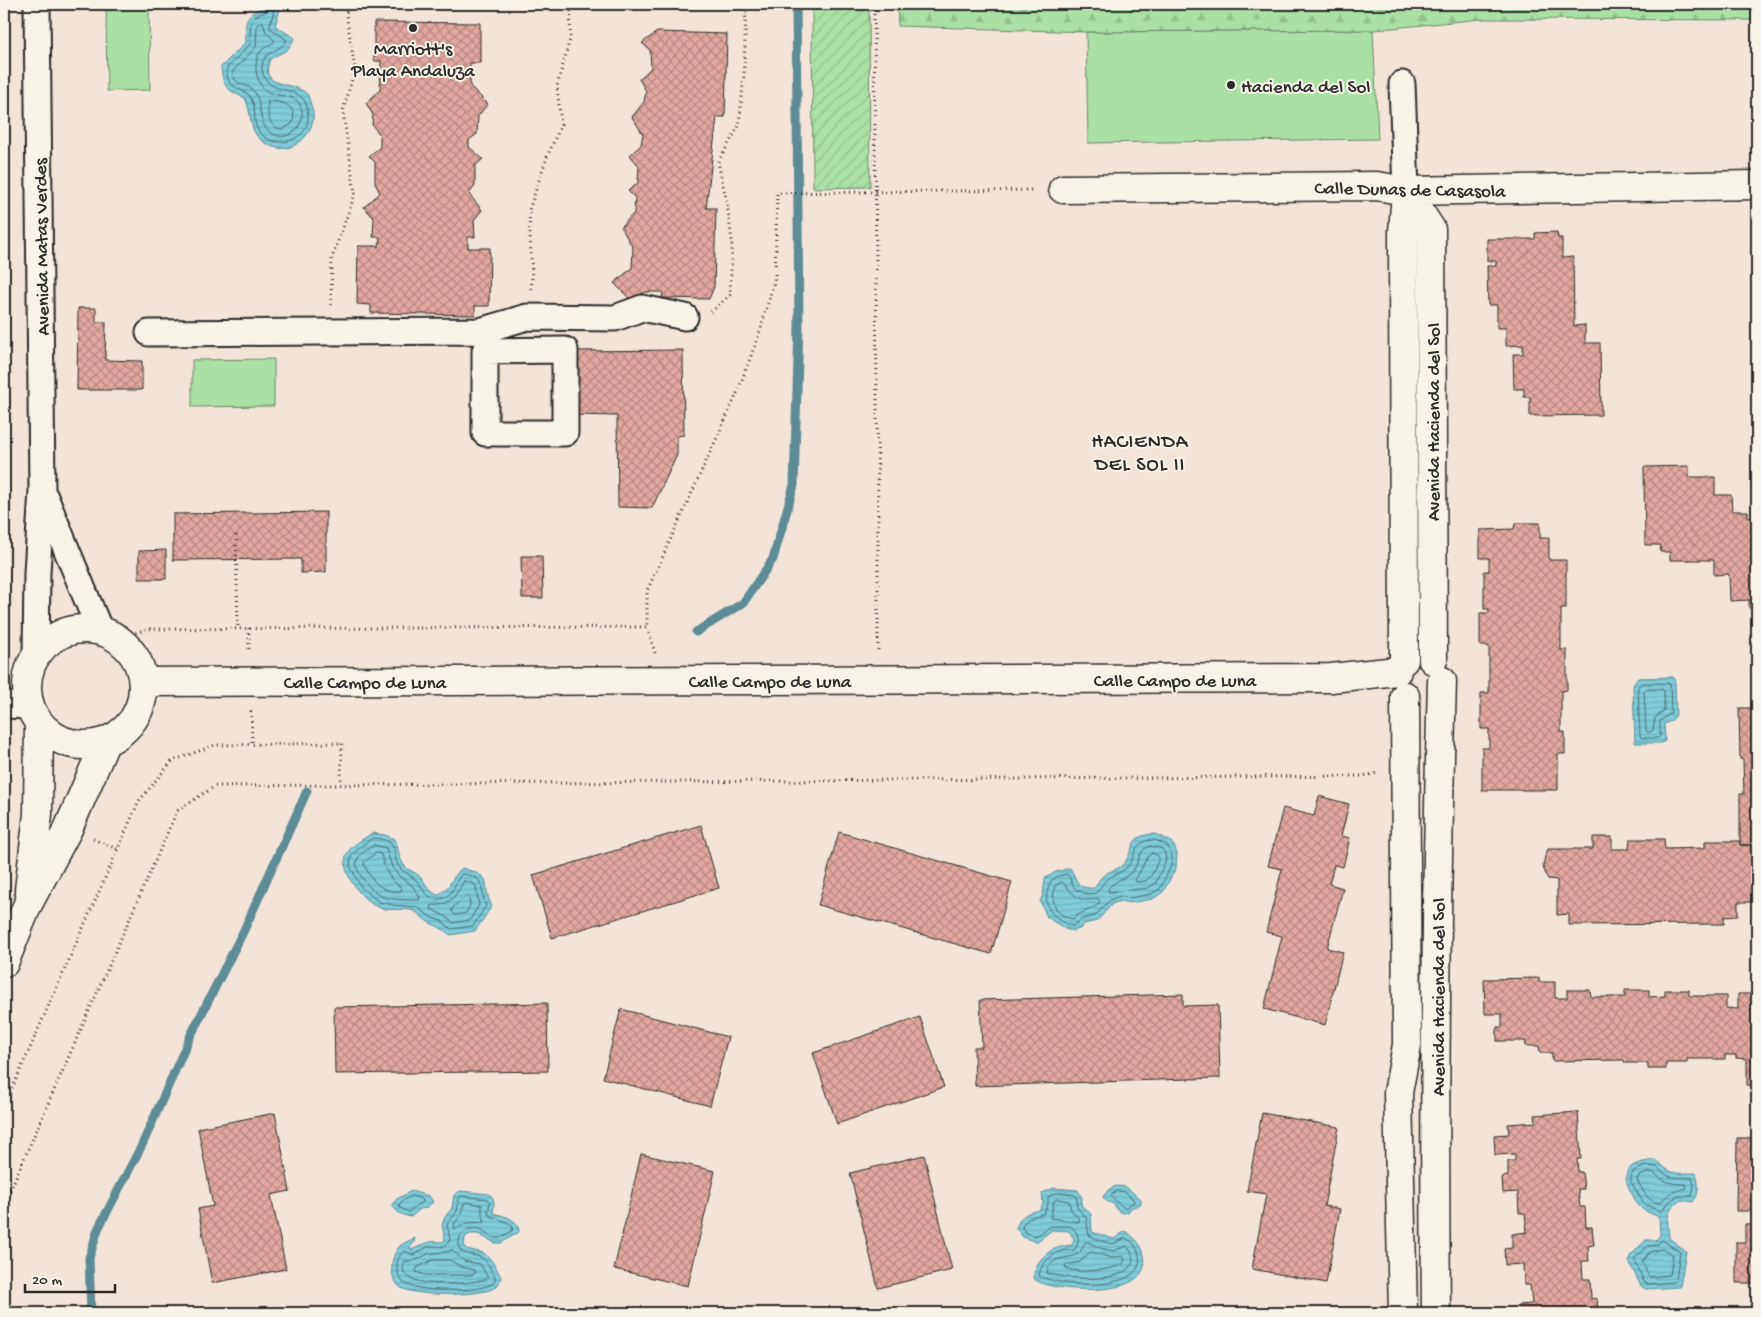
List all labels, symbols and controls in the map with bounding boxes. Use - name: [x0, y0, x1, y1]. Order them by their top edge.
- marker: Marriott's Playa Andaluza: [407, 22, 419, 34]
- place label: Marriott's Playa Andaluza: [350, 39, 476, 84]
- place label: Hacienda del Sol: [1241, 77, 1370, 100]
- marker: Hacienda del Sol: [1225, 79, 1237, 91]
- street label: Avenida Matas Verdes: [30, 157, 57, 336]
- street label: Calle Dunas de Casasola: [1314, 178, 1507, 205]
- street label: Avenida Hacienda del Sol: [1424, 323, 1447, 521]
- district label: HACIENDA DEL SOL II: [1091, 432, 1189, 478]
- street label: Calle Campo de Luna: [1094, 671, 1258, 694]
- street label: Calle Campo de Luna: [689, 672, 853, 695]
- street label: Calle Campo de Luna: [284, 673, 448, 696]
- street label: Avenida Hacienda del Sol: [1429, 898, 1452, 1096]
- scale bar: [25, 1262, 115, 1294]
- text: 20 m: [32, 1272, 62, 1290]

